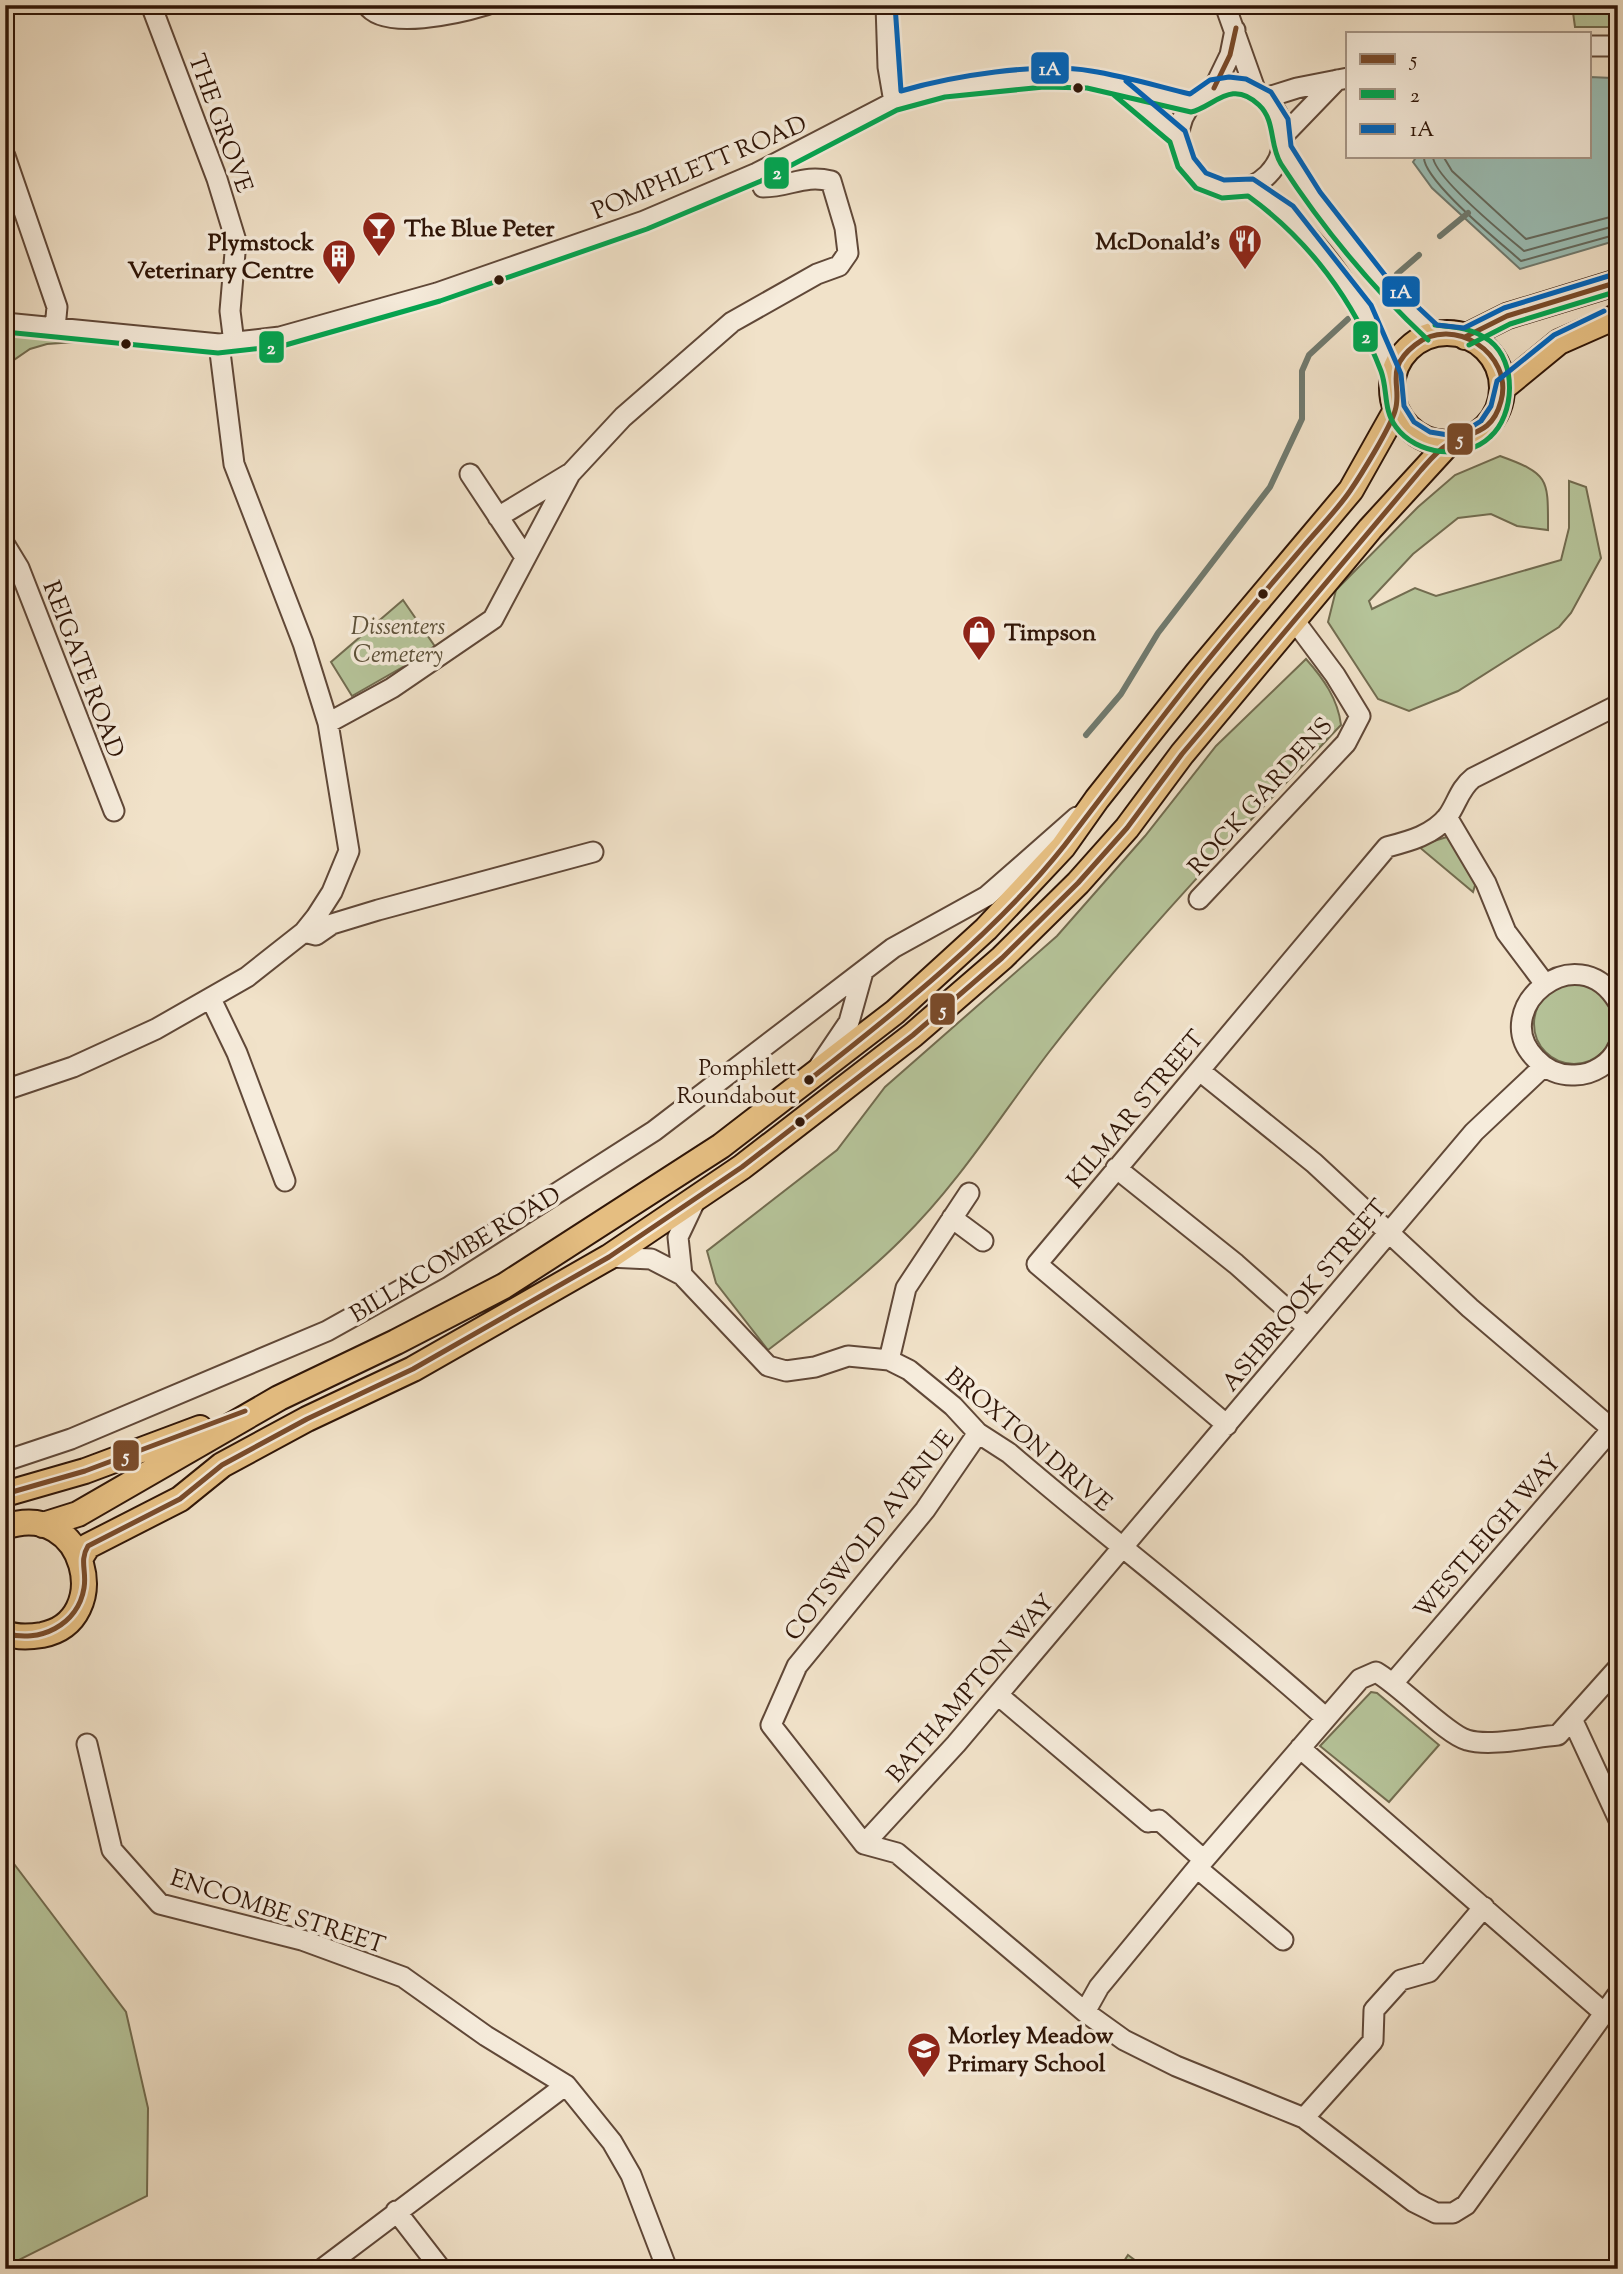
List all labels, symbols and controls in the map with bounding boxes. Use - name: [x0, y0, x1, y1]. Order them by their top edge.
- legend: [1346, 32, 1592, 158]
- text: 5: [1409, 46, 1417, 76]
- street label: THE GROVE: [178, 50, 260, 198]
- line badge: 1A: [1030, 51, 1070, 85]
- text: 1A: [1039, 57, 1062, 84]
- unlabelled marker: [1071, 81, 1085, 95]
- text: 2: [1410, 82, 1420, 112]
- street label: POMPHLETT ROAD: [587, 108, 812, 229]
- text: 1A: [1410, 116, 1434, 146]
- line badge: 2: [763, 156, 790, 190]
- text: 2: [773, 161, 782, 188]
- bar icon: The Blue Peter: [360, 209, 398, 258]
- place label: The Blue Peter: [404, 213, 556, 247]
- restaurant icon: McDonald's: [1226, 222, 1264, 271]
- place label: McDonald's: [1095, 226, 1220, 260]
- place label: Plymstock Veterinary Centre: [128, 227, 315, 289]
- building icon: Plymstock Veterinary Centre: [320, 237, 358, 286]
- unlabelled marker: [492, 273, 506, 287]
- line badge: 1A: [1381, 275, 1421, 308]
- text: 1A: [1390, 280, 1413, 307]
- line badge: 2: [1352, 320, 1379, 353]
- text: 2: [1362, 325, 1371, 352]
- line badge: 2: [258, 330, 285, 364]
- text: 2: [267, 336, 276, 363]
- unlabelled marker: [119, 337, 133, 351]
- line badge: 5: [1446, 422, 1474, 456]
- text: 5: [1455, 427, 1464, 454]
- street label: REIGATE ROAD: [33, 576, 132, 763]
- unlabelled marker: [1256, 587, 1270, 601]
- park label: Dissenters Cemetery: [351, 611, 445, 673]
- shop icon: Timpson: [960, 613, 998, 662]
- place label: Timpson: [1004, 617, 1097, 651]
- street label: ROCK GARDENS: [1181, 711, 1342, 884]
- line badge: 5: [929, 992, 956, 1026]
- text: 5: [938, 998, 947, 1025]
- street label: KILMAR STREET: [1060, 1023, 1213, 1197]
- place label: Pomphlett Roundabout: [677, 1054, 796, 1114]
- marker: Pomphlett Roundabout: [802, 1073, 816, 1087]
- unlabelled marker: [793, 1115, 807, 1129]
- street label: BILLACOMBE ROAD: [344, 1179, 568, 1332]
- street label: ASHBROOK STREET: [1215, 1193, 1396, 1400]
- street label: BROXTON DRIVE: [937, 1360, 1119, 1521]
- street label: COTSWOLD AVENUE: [777, 1423, 964, 1649]
- line badge: 5: [112, 1439, 140, 1472]
- text: 5: [121, 1444, 130, 1471]
- street label: WESTLEIGH WAY: [1407, 1447, 1570, 1627]
- street label: BATHAMPTON WAY: [880, 1587, 1063, 1791]
- street label: ENCOMBE STREET: [166, 1862, 389, 1964]
- place label: Morley Meadow Primary School: [948, 2020, 1113, 2082]
- school or university icon: Morley Meadow Primary School: [905, 2030, 943, 2079]

